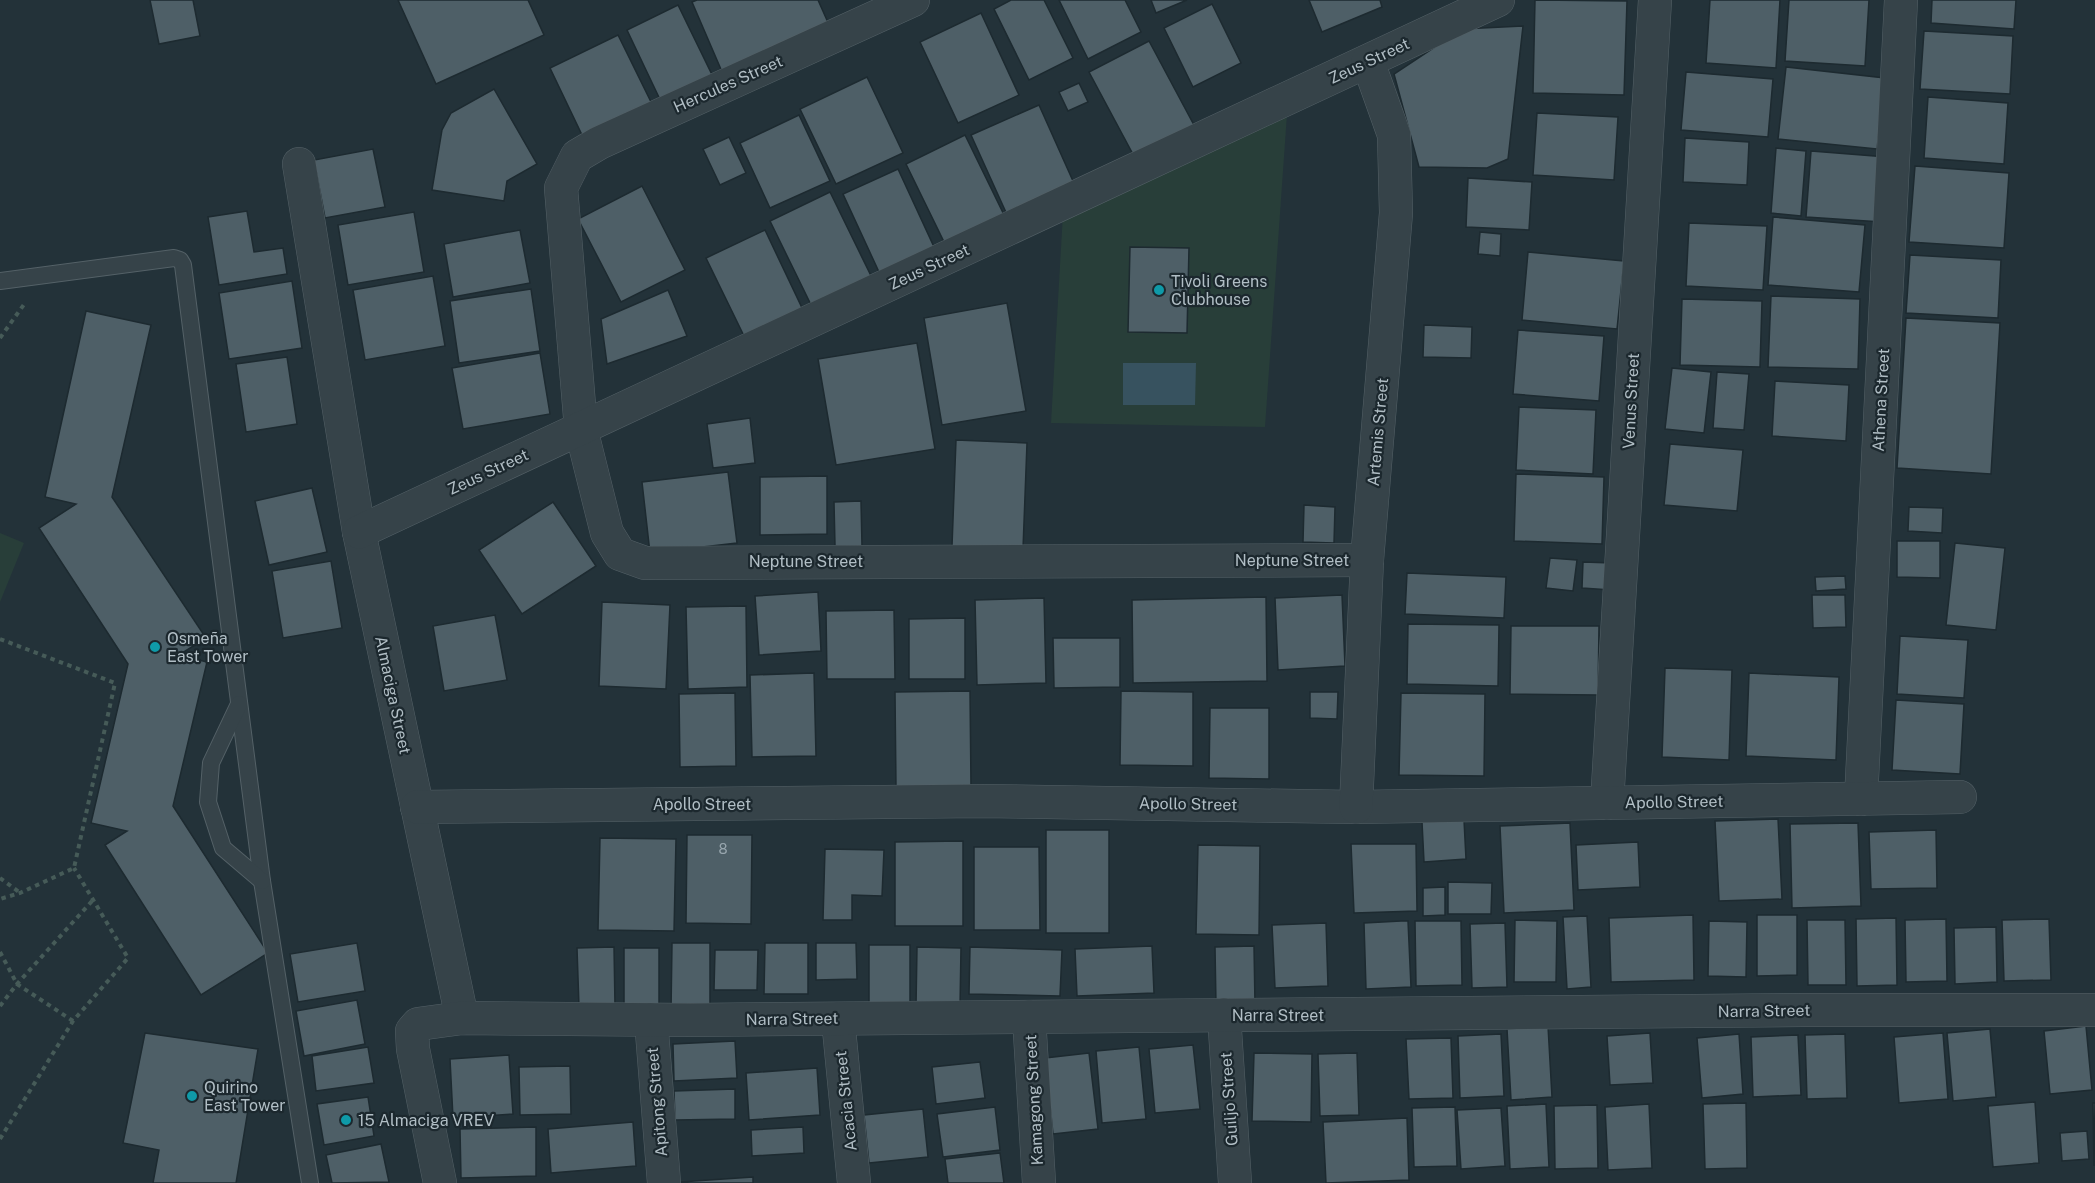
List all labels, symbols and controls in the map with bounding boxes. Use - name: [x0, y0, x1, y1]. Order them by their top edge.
- street label: Zeus Street: [1326, 34, 1412, 88]
- street label: Hercules Street: [670, 51, 786, 117]
- street label: Zeus Street: [886, 240, 972, 294]
- place label: Tivoli Greens Clubhouse: [1171, 272, 1267, 309]
- marker: Tivoli Greens Clubhouse: [1152, 283, 1166, 297]
- street label: Athena Street: [1869, 348, 1893, 452]
- street label: Venus Street: [1619, 352, 1643, 450]
- street label: Artemis Street: [1364, 377, 1392, 487]
- street label: Zeus Street: [445, 445, 531, 499]
- street label: Neptune Street: [1235, 551, 1349, 570]
- street label: Neptune Street: [749, 552, 863, 571]
- place label: Osmeña East Tower: [167, 629, 249, 666]
- street label: Almaciga Street: [371, 634, 415, 756]
- marker: Osmeña East Tower: [148, 640, 162, 654]
- street label: Apollo Street: [1625, 792, 1723, 812]
- street label: Apollo Street: [1139, 794, 1237, 814]
- street label: Apollo Street: [653, 795, 751, 814]
- house number: 8: [718, 841, 728, 857]
- street label: Narra Street: [1718, 1001, 1810, 1021]
- street label: Narra Street: [1232, 1006, 1324, 1025]
- street label: Narra Street: [746, 1009, 838, 1029]
- street label: Kamagong Street: [1021, 1034, 1047, 1166]
- street label: Apitong Street: [643, 1047, 671, 1157]
- street label: Acacia Street: [831, 1050, 861, 1152]
- street label: Guiljo Street: [1216, 1052, 1242, 1146]
- place label: Quirino East Tower: [204, 1078, 286, 1115]
- marker: Quirino East Tower: [185, 1089, 199, 1103]
- place label: 15 Almaciga VREV: [358, 1111, 495, 1130]
- marker: 15 Almaciga VREV: [339, 1113, 353, 1127]

